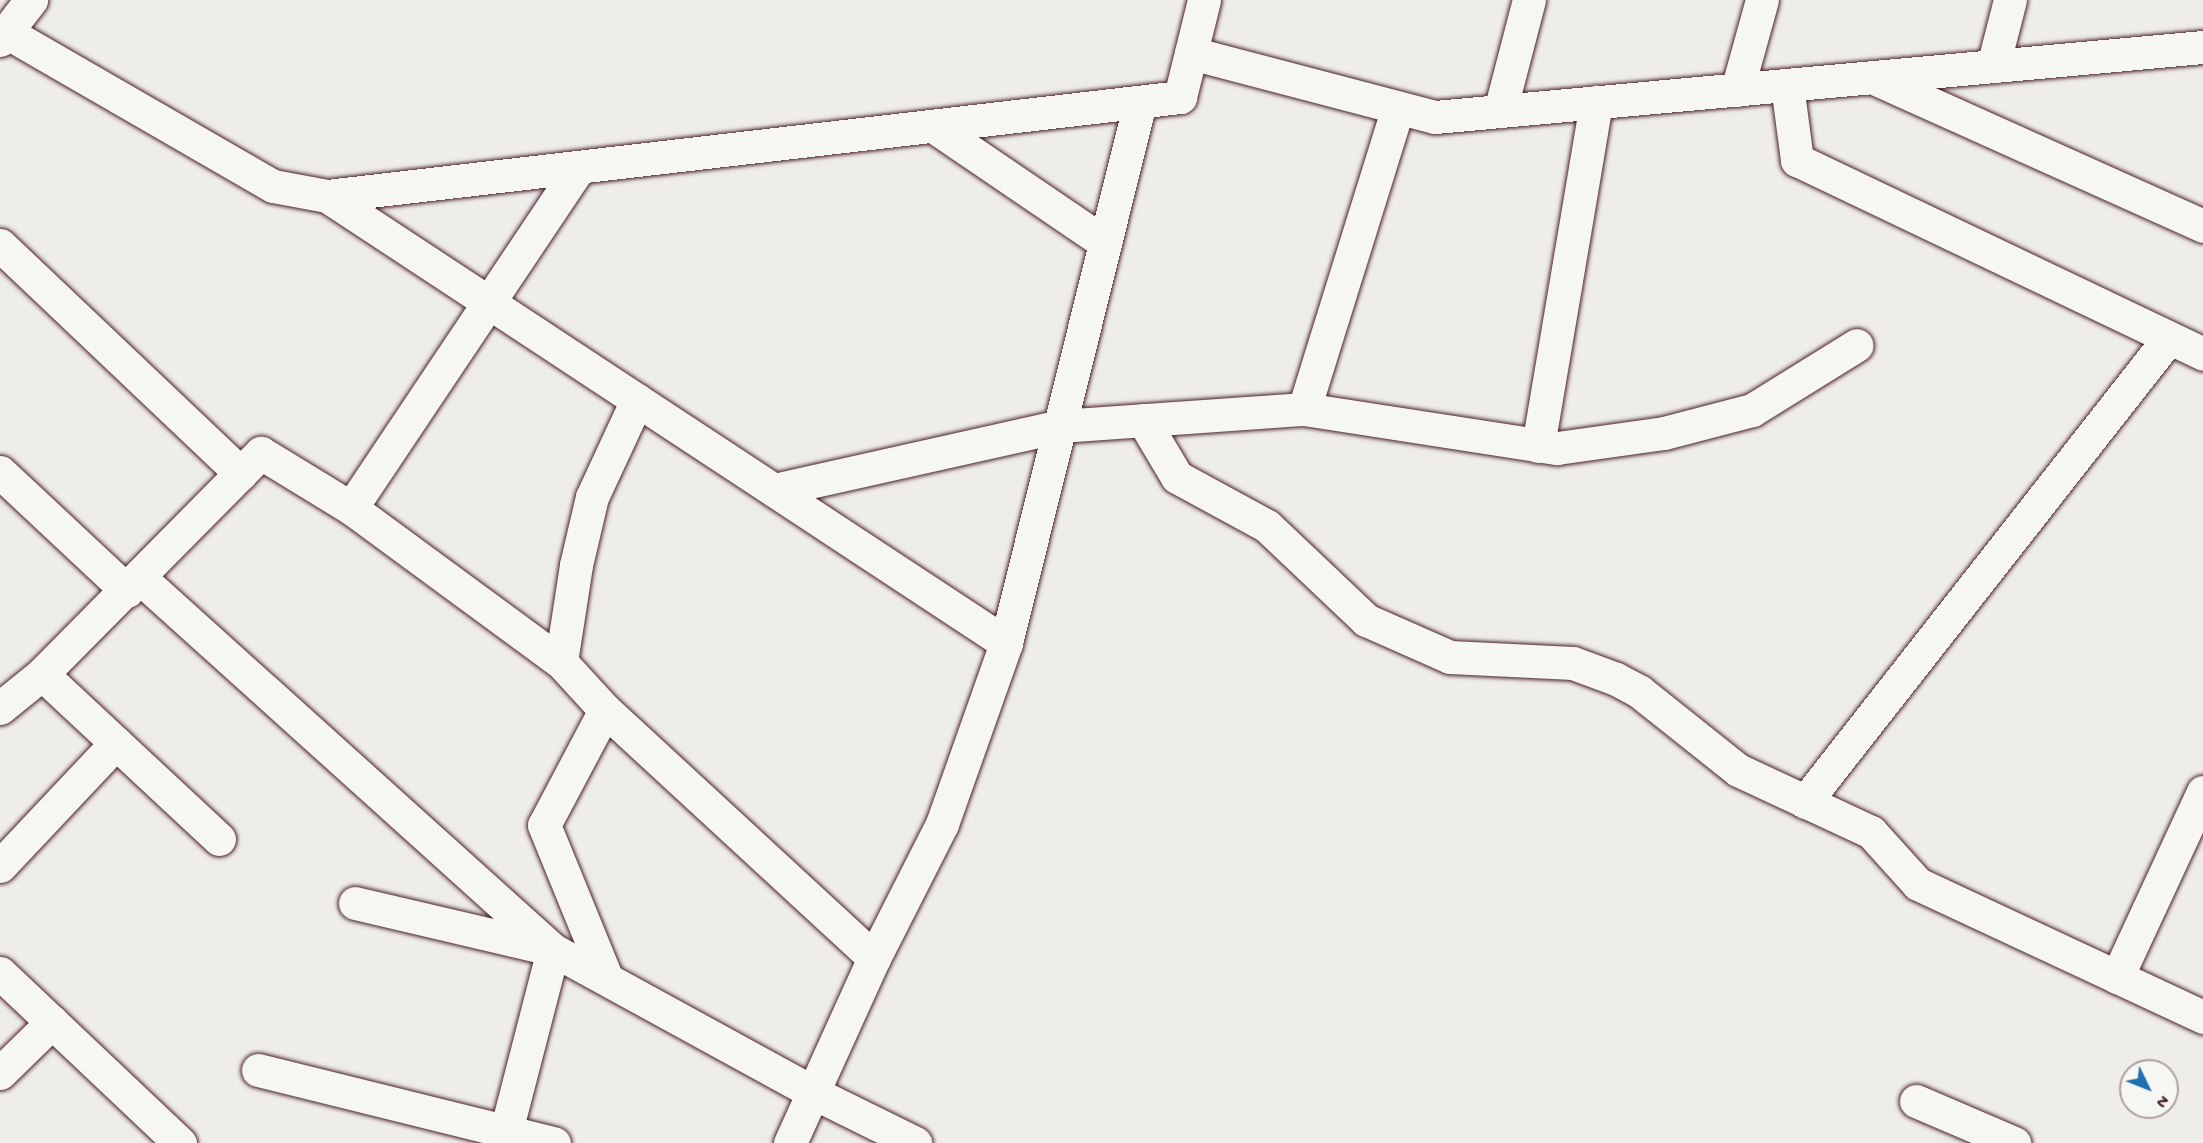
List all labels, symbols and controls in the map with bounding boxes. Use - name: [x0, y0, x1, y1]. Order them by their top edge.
- north arrow: [2119, 1059, 2179, 1119]
- text: N: [2151, 1090, 2172, 1111]

